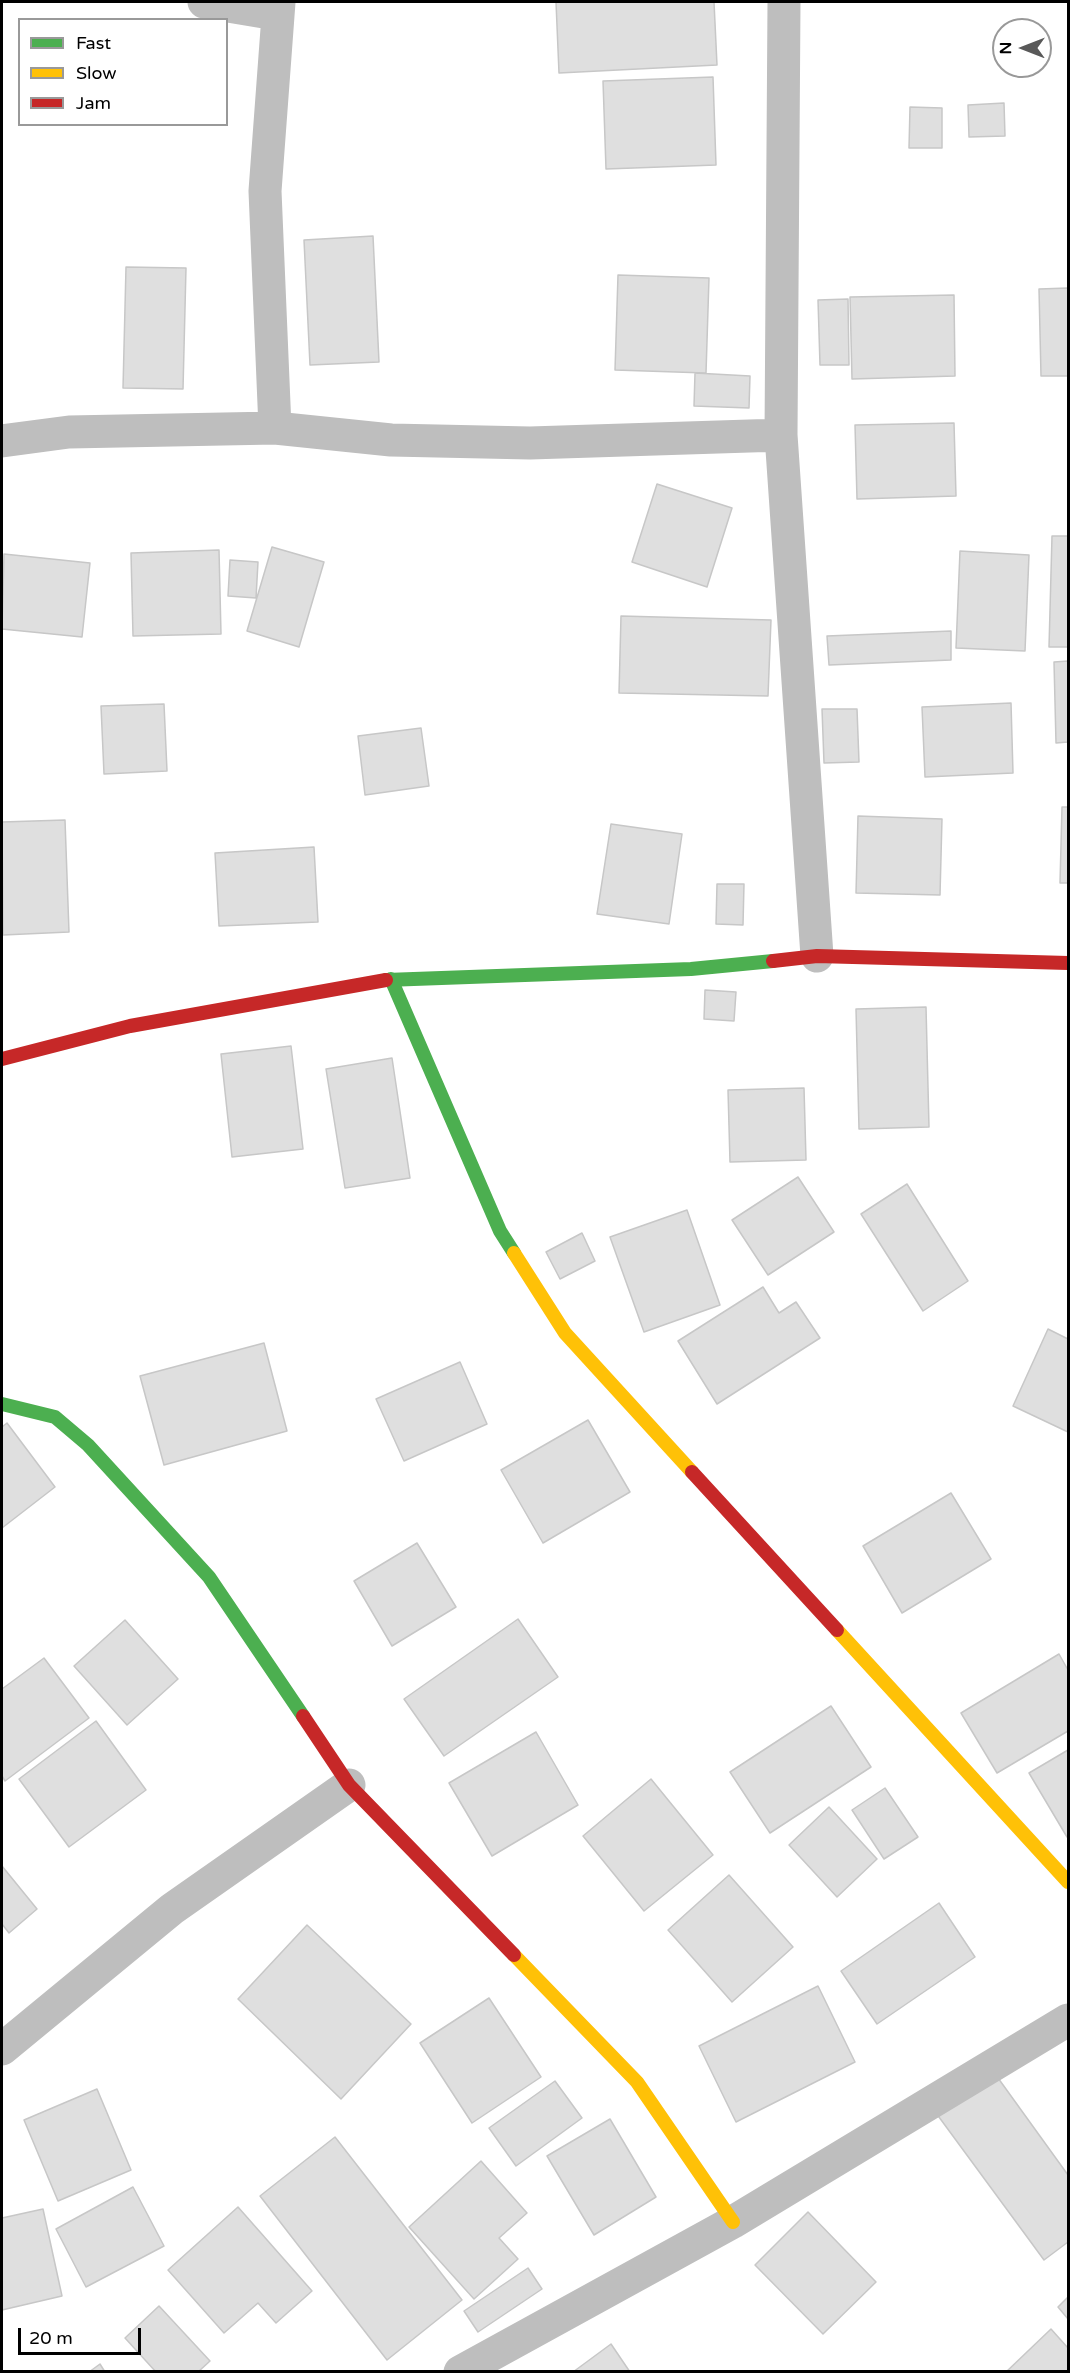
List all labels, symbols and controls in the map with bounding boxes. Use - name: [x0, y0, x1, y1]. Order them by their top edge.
- legend: [18, 18, 228, 126]
- north arrow: [992, 18, 1052, 78]
- text: Fast: [76, 32, 111, 54]
- text: N: [996, 42, 1016, 54]
- text: Slow: [76, 62, 117, 84]
- text: Jam: [76, 92, 111, 114]
- scale bar: [21, 2316, 144, 2354]
- text: 20 m: [29, 2327, 73, 2349]

